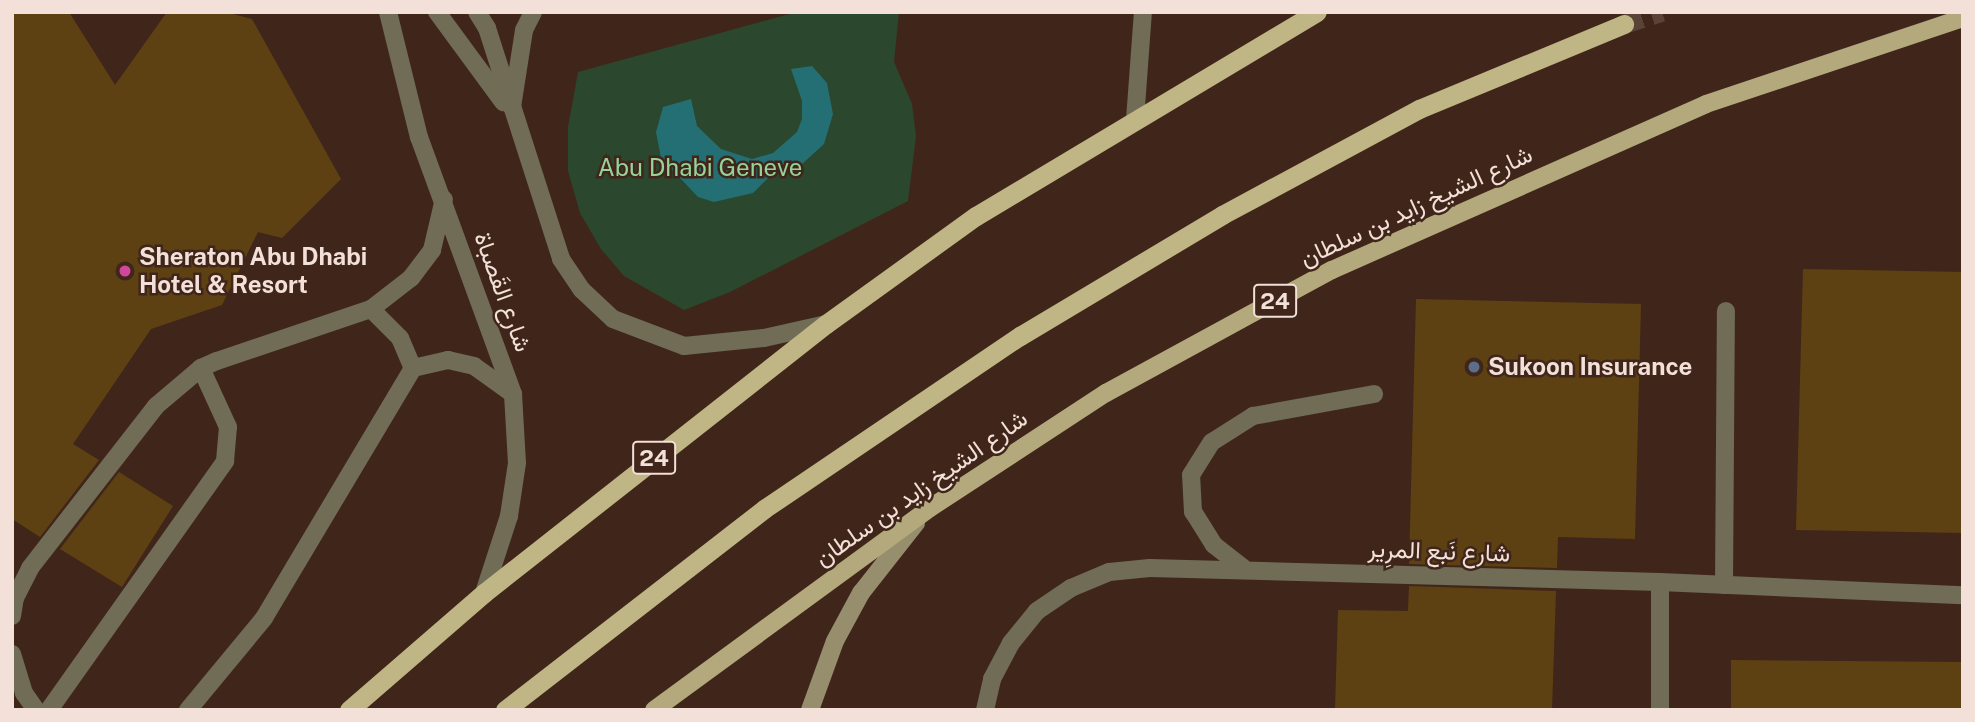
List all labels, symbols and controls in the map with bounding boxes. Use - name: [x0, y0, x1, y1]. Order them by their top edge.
- street label: شارع الشيخ زايد بن سلطان: [1295, 140, 1537, 272]
- park label: Abu Dhabi Geneve: [598, 154, 802, 182]
- street label: شارع القَصباة: [468, 228, 538, 356]
- place label: Sheraton Abu Dhabi Hotel & Resort: [139, 243, 367, 299]
- marker: Sheraton Abu Dhabi Hotel & Resort: [117, 263, 133, 279]
- road number: 24: [1252, 282, 1298, 320]
- place label: Sukoon Insurance: [1488, 353, 1692, 381]
- marker: Sukoon Insurance: [1466, 359, 1482, 375]
- street label: شارع الشيخ زايد بن سلطان: [809, 404, 1033, 572]
- road number: 24: [631, 438, 677, 478]
- street label: شارع نَبع المرِير: [1367, 534, 1511, 568]

